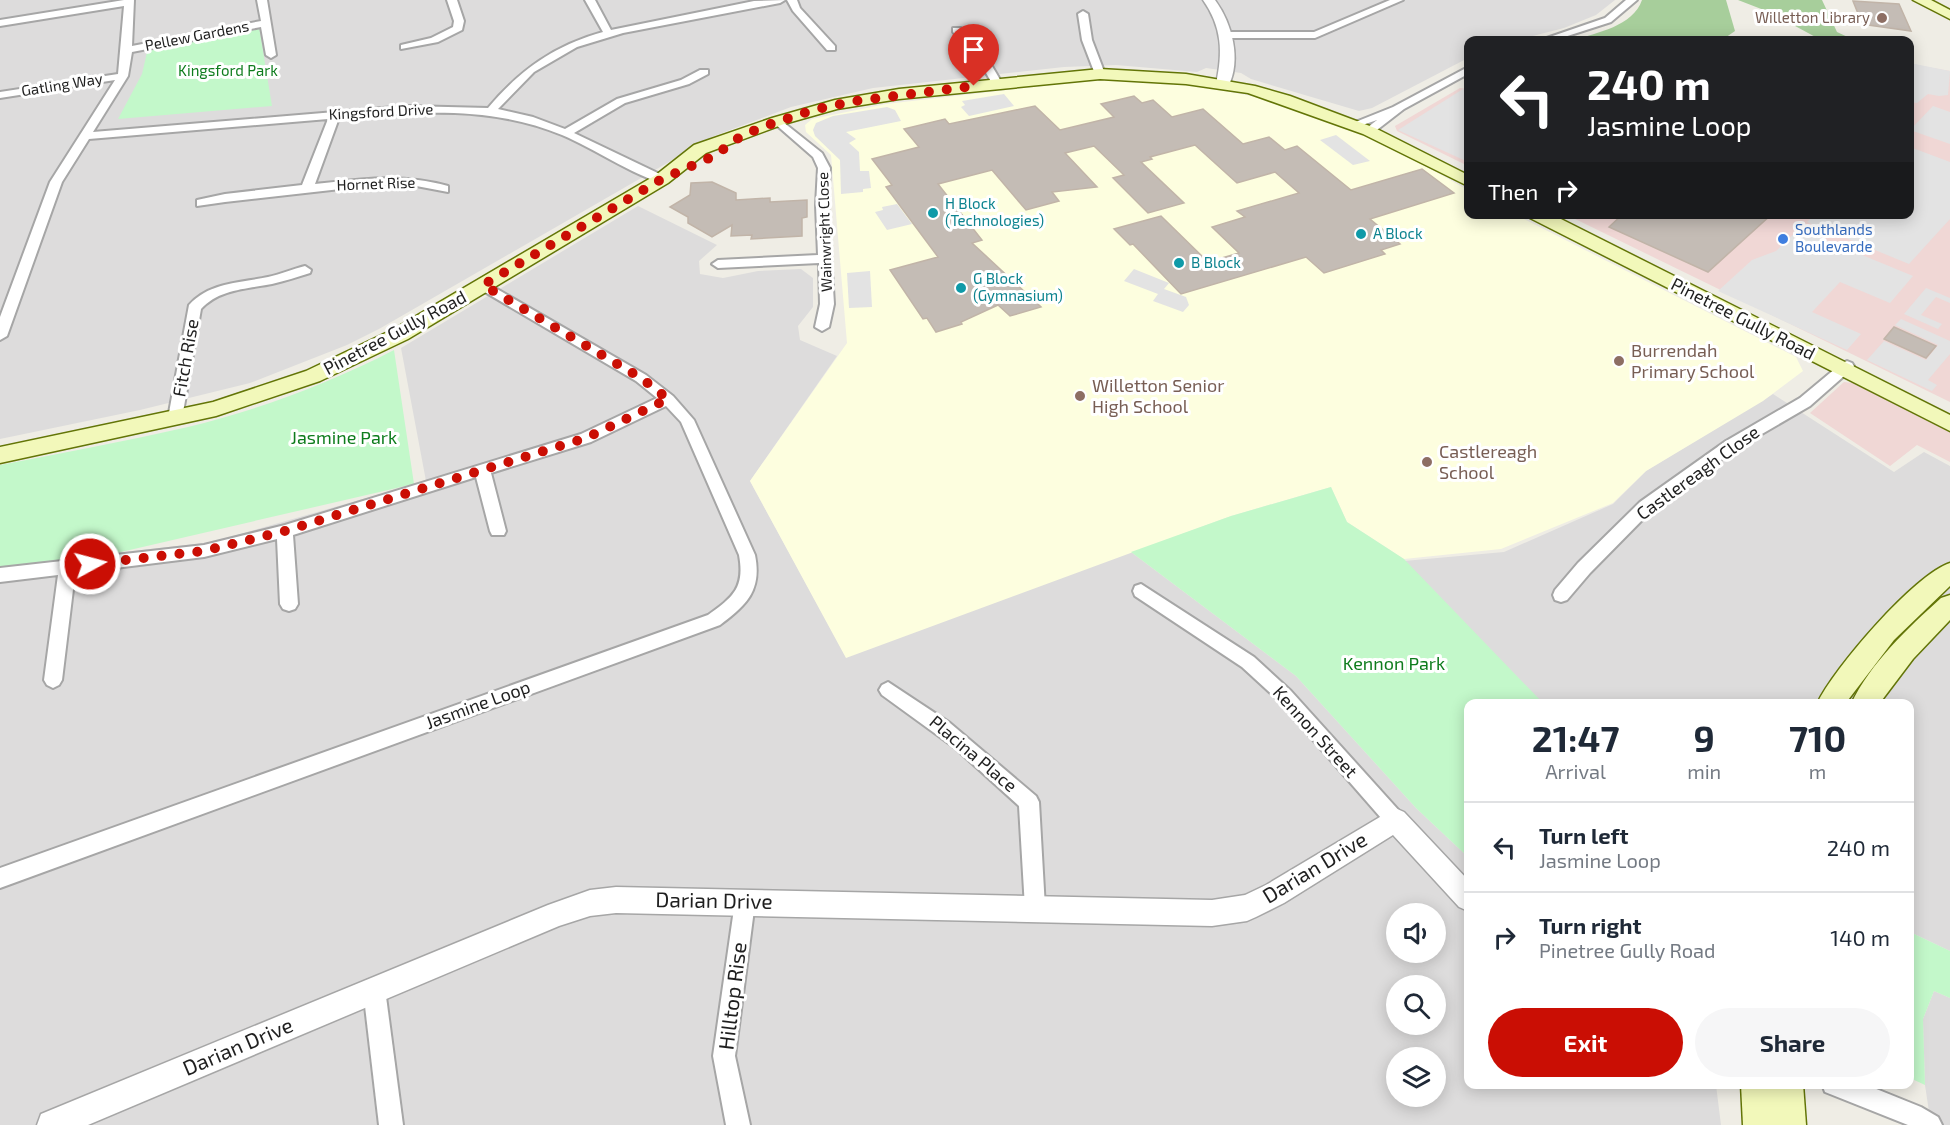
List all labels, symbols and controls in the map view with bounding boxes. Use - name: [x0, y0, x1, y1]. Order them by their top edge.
- place label: Willetton Library: [1755, 8, 1870, 26]
- marker: Willetton Library: [1875, 11, 1889, 25]
- street label: Pellew Gardens: [143, 16, 250, 54]
- pin: [948, 24, 999, 86]
- icon: arrive: [957, 33, 990, 66]
- text: 240 m: [1587, 58, 1711, 108]
- icon: left: [1488, 60, 1566, 138]
- park label: Kingsford Park: [178, 61, 278, 79]
- street label: Gatling Way: [20, 69, 104, 99]
- street label: Kingsford Drive: [328, 99, 434, 123]
- text: Jasmine Loop: [1587, 109, 1751, 141]
- street label: Wainwright Close: [813, 172, 835, 292]
- street label: Hornet Rise: [336, 173, 416, 193]
- icon: right: [1550, 174, 1583, 207]
- text: Then: [1488, 178, 1538, 204]
- place label: H Block (Technologies): [945, 194, 1044, 229]
- marker: H Block (Technologies): [926, 206, 940, 220]
- place label: Southlands Boulevarde: [1795, 220, 1873, 255]
- place label: A Block: [1373, 224, 1423, 242]
- marker: A Block: [1354, 227, 1368, 241]
- marker: Southlands Boulevarde: [1776, 232, 1790, 246]
- place label: B Block: [1191, 253, 1241, 271]
- marker: B Block: [1172, 256, 1186, 270]
- place label: G Block (Gymnasium): [973, 269, 1063, 304]
- street label: Pinetree Gully Road: [1668, 272, 1819, 364]
- marker: G Block (Gymnasium): [954, 281, 968, 295]
- street label: Pinetree Gully Road: [319, 285, 470, 379]
- street label: Fitch Rise: [167, 317, 203, 398]
- place label: Burrendah Primary School: [1631, 339, 1755, 382]
- marker: Burrendah Primary School: [1612, 354, 1626, 368]
- place label: Willetton Senior High School: [1092, 374, 1224, 417]
- marker: Willetton Senior High School: [1073, 389, 1087, 403]
- street label: Castlereagh Close: [1632, 420, 1763, 524]
- park label: Jasmine Park: [291, 426, 397, 448]
- place label: Castlereagh School: [1439, 440, 1537, 483]
- marker: Castlereagh School: [1420, 455, 1434, 469]
- position arrow: [58, 532, 122, 596]
- park label: Kennon Park: [1343, 652, 1445, 674]
- street label: Jasmine Loop: [422, 675, 533, 733]
- street label: Kennon Street: [1269, 681, 1363, 782]
- street label: Placina Place: [925, 710, 1022, 796]
- text: 21:47: [1532, 716, 1619, 759]
- text: 9: [1694, 716, 1715, 759]
- text: 710: [1789, 716, 1846, 759]
- text: Arrival: [1545, 759, 1606, 783]
- text: min: [1687, 759, 1721, 783]
- text: m: [1809, 759, 1826, 783]
- text: Turn left: [1539, 822, 1628, 848]
- street label: Darian Drive: [1257, 826, 1371, 908]
- icon: left: [1488, 831, 1521, 864]
- text: 240 m: [1827, 834, 1890, 860]
- text: Jasmine Loop: [1539, 848, 1661, 872]
- street label: Darian Drive: [655, 886, 773, 913]
- map controls: [1386, 903, 1446, 1107]
- button: sound: [1386, 903, 1446, 963]
- text: Turn right: [1539, 912, 1641, 938]
- icon: right: [1488, 921, 1521, 954]
- text: 140 m: [1830, 924, 1890, 950]
- text: Pinetree Gully Road: [1539, 938, 1716, 962]
- street label: Hilltop Rise: [712, 940, 751, 1051]
- button: search: [1386, 975, 1446, 1035]
- button: Exit: [1488, 1008, 1683, 1077]
- button: Share: [1695, 1008, 1890, 1077]
- street label: Darian Drive: [179, 1011, 296, 1080]
- button: layers: [1386, 1047, 1446, 1107]

